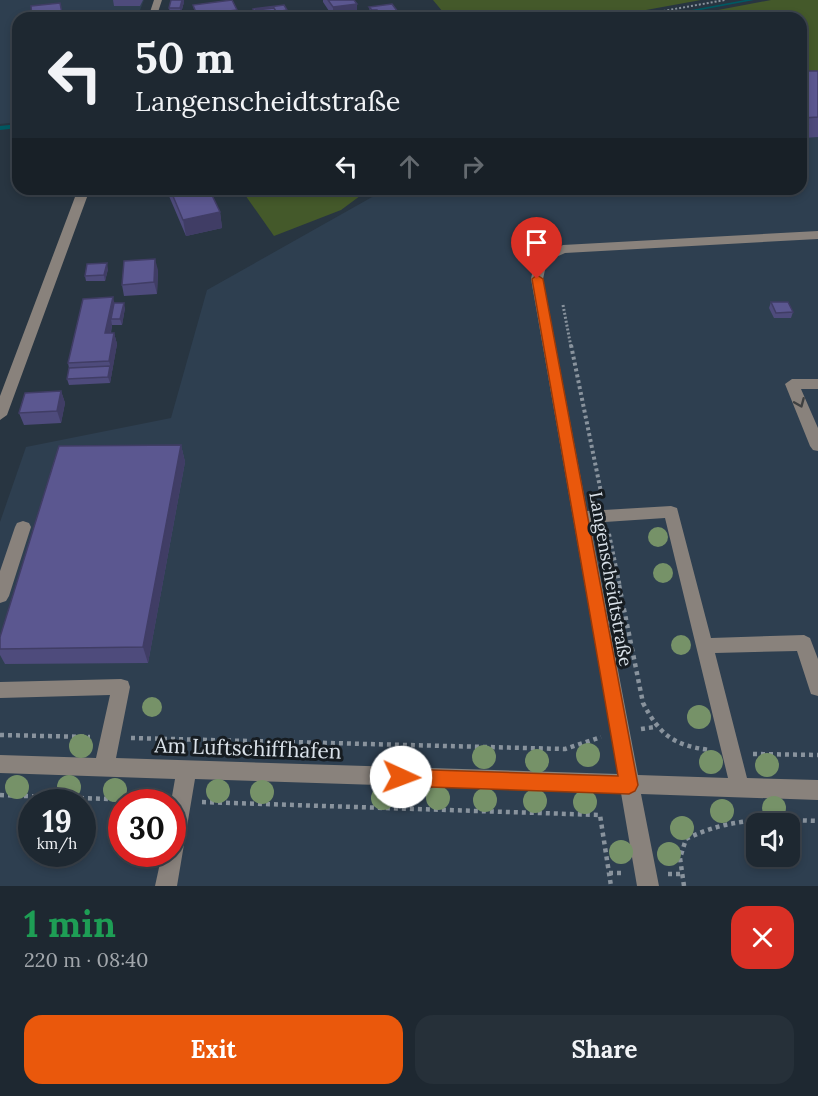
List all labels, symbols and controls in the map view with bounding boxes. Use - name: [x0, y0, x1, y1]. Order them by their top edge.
- text: 50 m: [135, 31, 234, 85]
- icon: left: [36, 36, 114, 114]
- text: Langenscheidtstraße: [135, 84, 400, 118]
- icon: left: [330, 150, 363, 183]
- icon: ahead: [393, 150, 426, 183]
- icon: right: [456, 150, 489, 183]
- pin: [511, 217, 562, 279]
- icon: arrive: [520, 226, 553, 259]
- one-way arrow: [793, 397, 805, 408]
- street label: Langenscheidtstraße: [584, 490, 638, 668]
- street label: Am Luftschiffhafen: [153, 731, 342, 765]
- position arrow: [369, 745, 433, 809]
- speed limit sign: 30: [108, 789, 186, 867]
- text: 19: [42, 802, 72, 840]
- map controls: [746, 813, 800, 867]
- button: sound: [746, 813, 800, 867]
- text: km/h: [37, 834, 77, 853]
- text: 1 min: [24, 901, 116, 947]
- button: close: [731, 906, 794, 969]
- text: 220 m · 08:40: [24, 947, 148, 972]
- button: Exit: [24, 1015, 403, 1084]
- button: Share: [415, 1015, 794, 1084]

